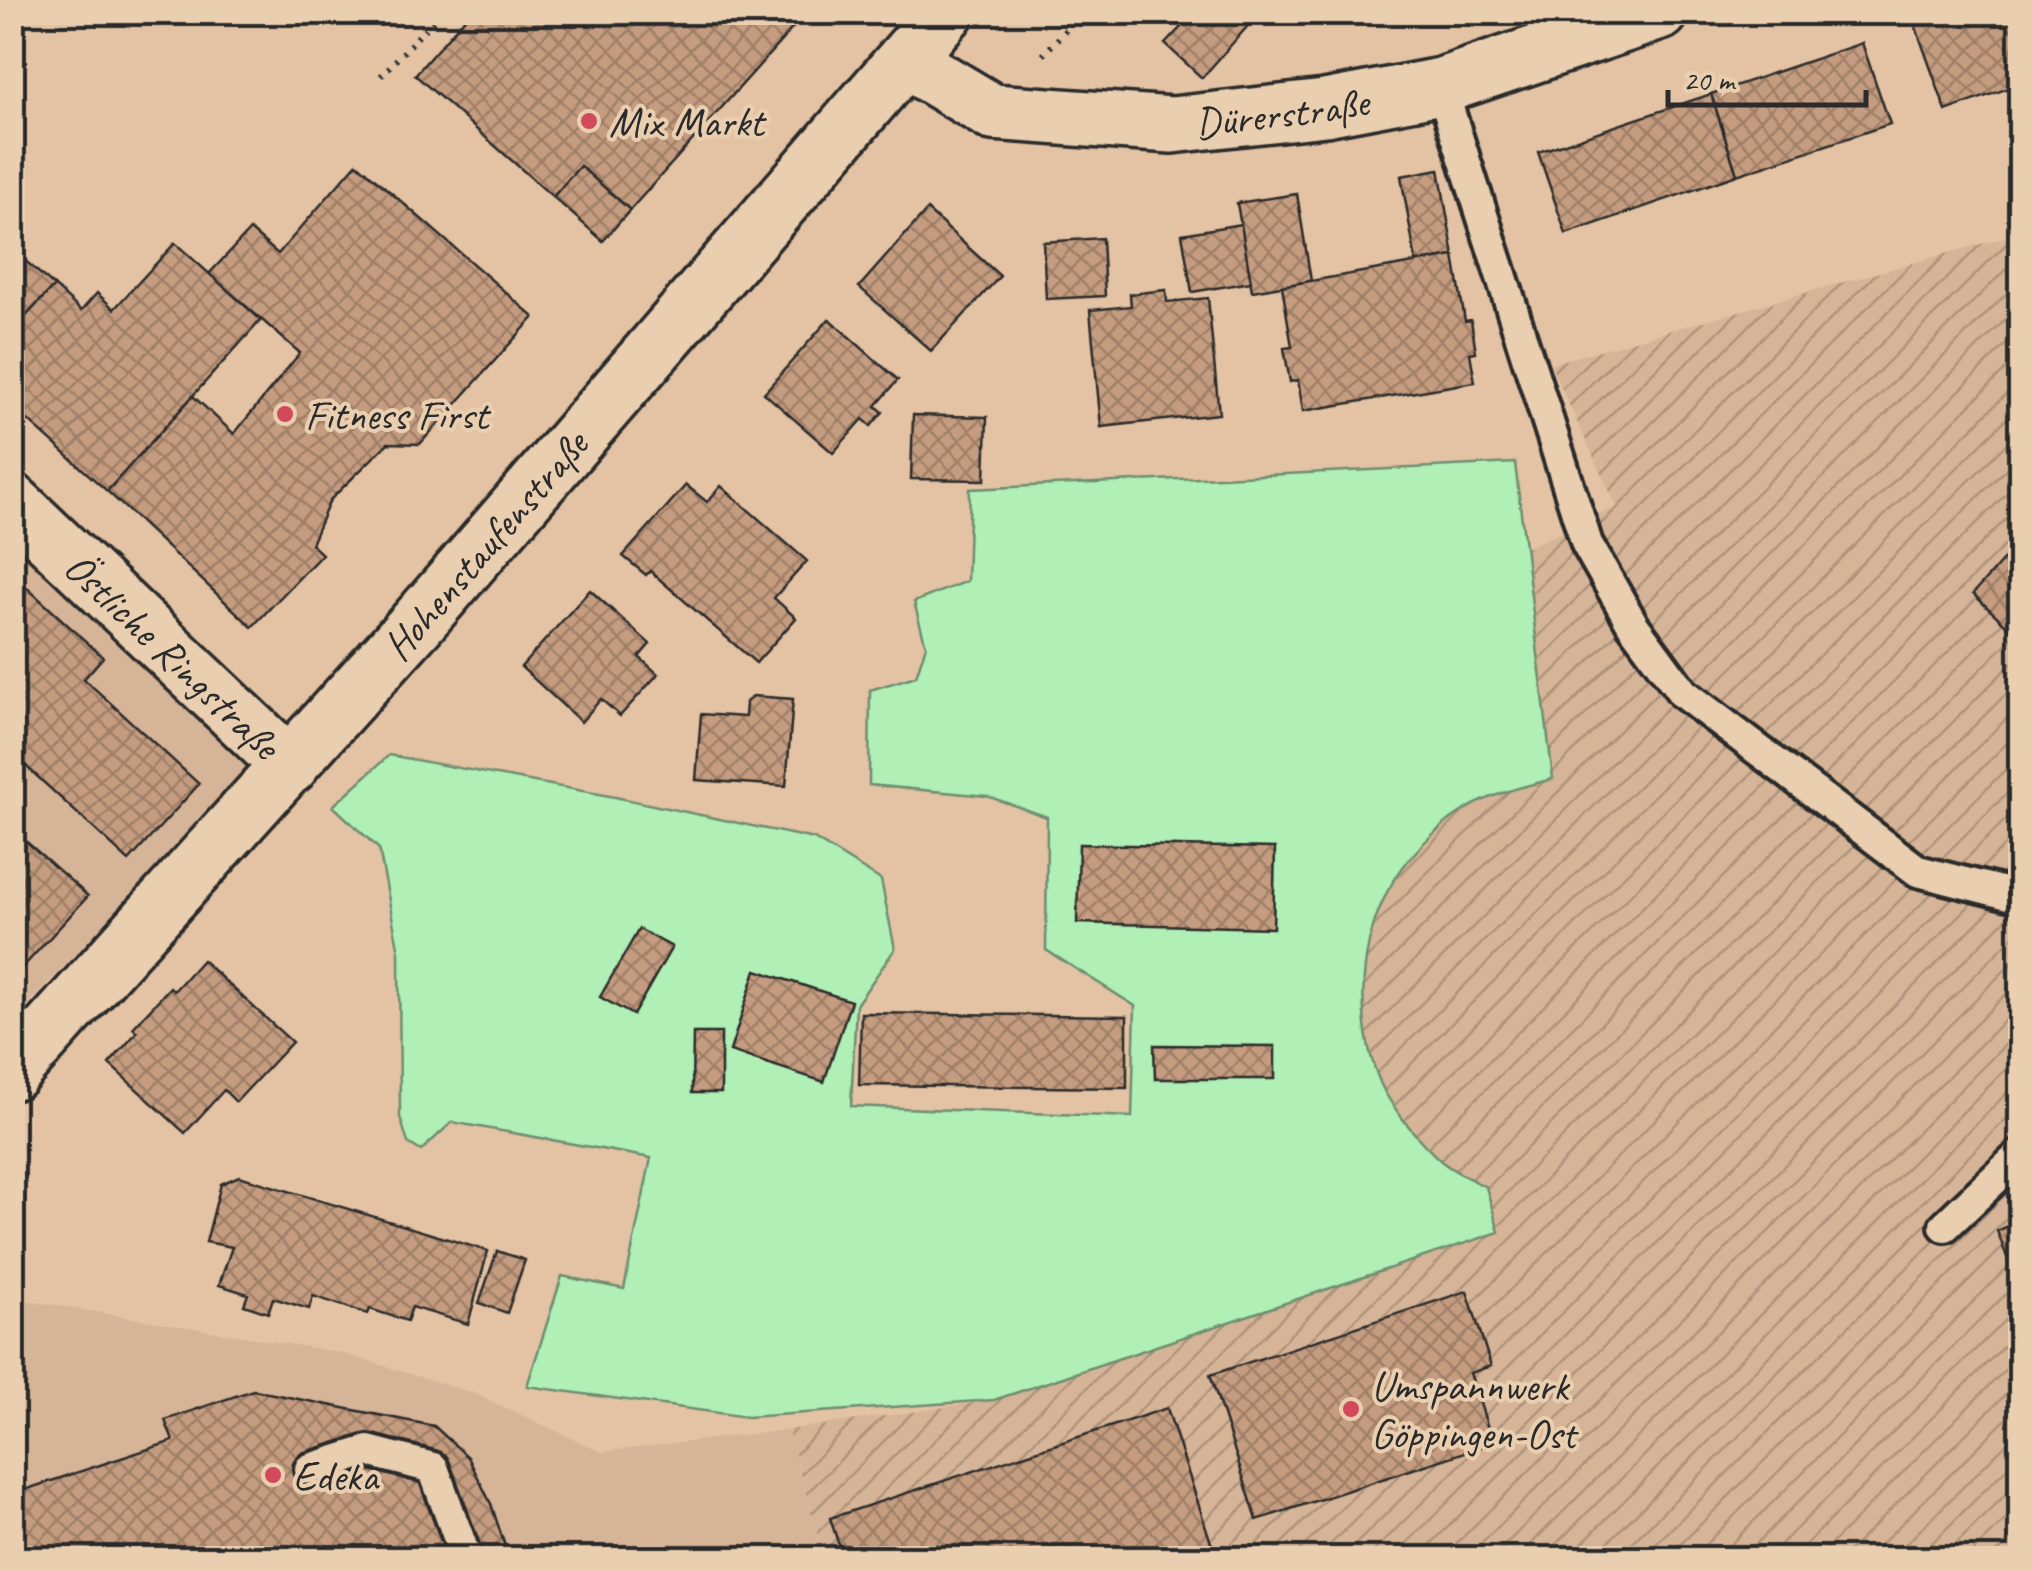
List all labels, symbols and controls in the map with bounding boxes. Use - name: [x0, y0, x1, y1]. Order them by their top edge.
- scale bar: [1668, 45, 1866, 107]
- text: 20 m: [1683, 61, 1736, 99]
- street label: Dürerstraße: [1192, 75, 1376, 150]
- place label: Mix Markt: [609, 96, 768, 149]
- marker: Mix Markt: [578, 110, 600, 132]
- place label: Fitness First: [305, 389, 492, 442]
- marker: Fitness First: [274, 403, 296, 425]
- street label: Hohenstaufenstraße: [371, 417, 602, 672]
- street label: Östliche Ringstraße: [53, 541, 293, 773]
- place label: Umspannwerk Göppingen-Ost: [1371, 1360, 1580, 1461]
- marker: Umspannwerk Göppingen-Ost: [1340, 1398, 1362, 1420]
- place label: Edeka: [293, 1450, 381, 1503]
- marker: Edeka: [262, 1464, 284, 1486]

